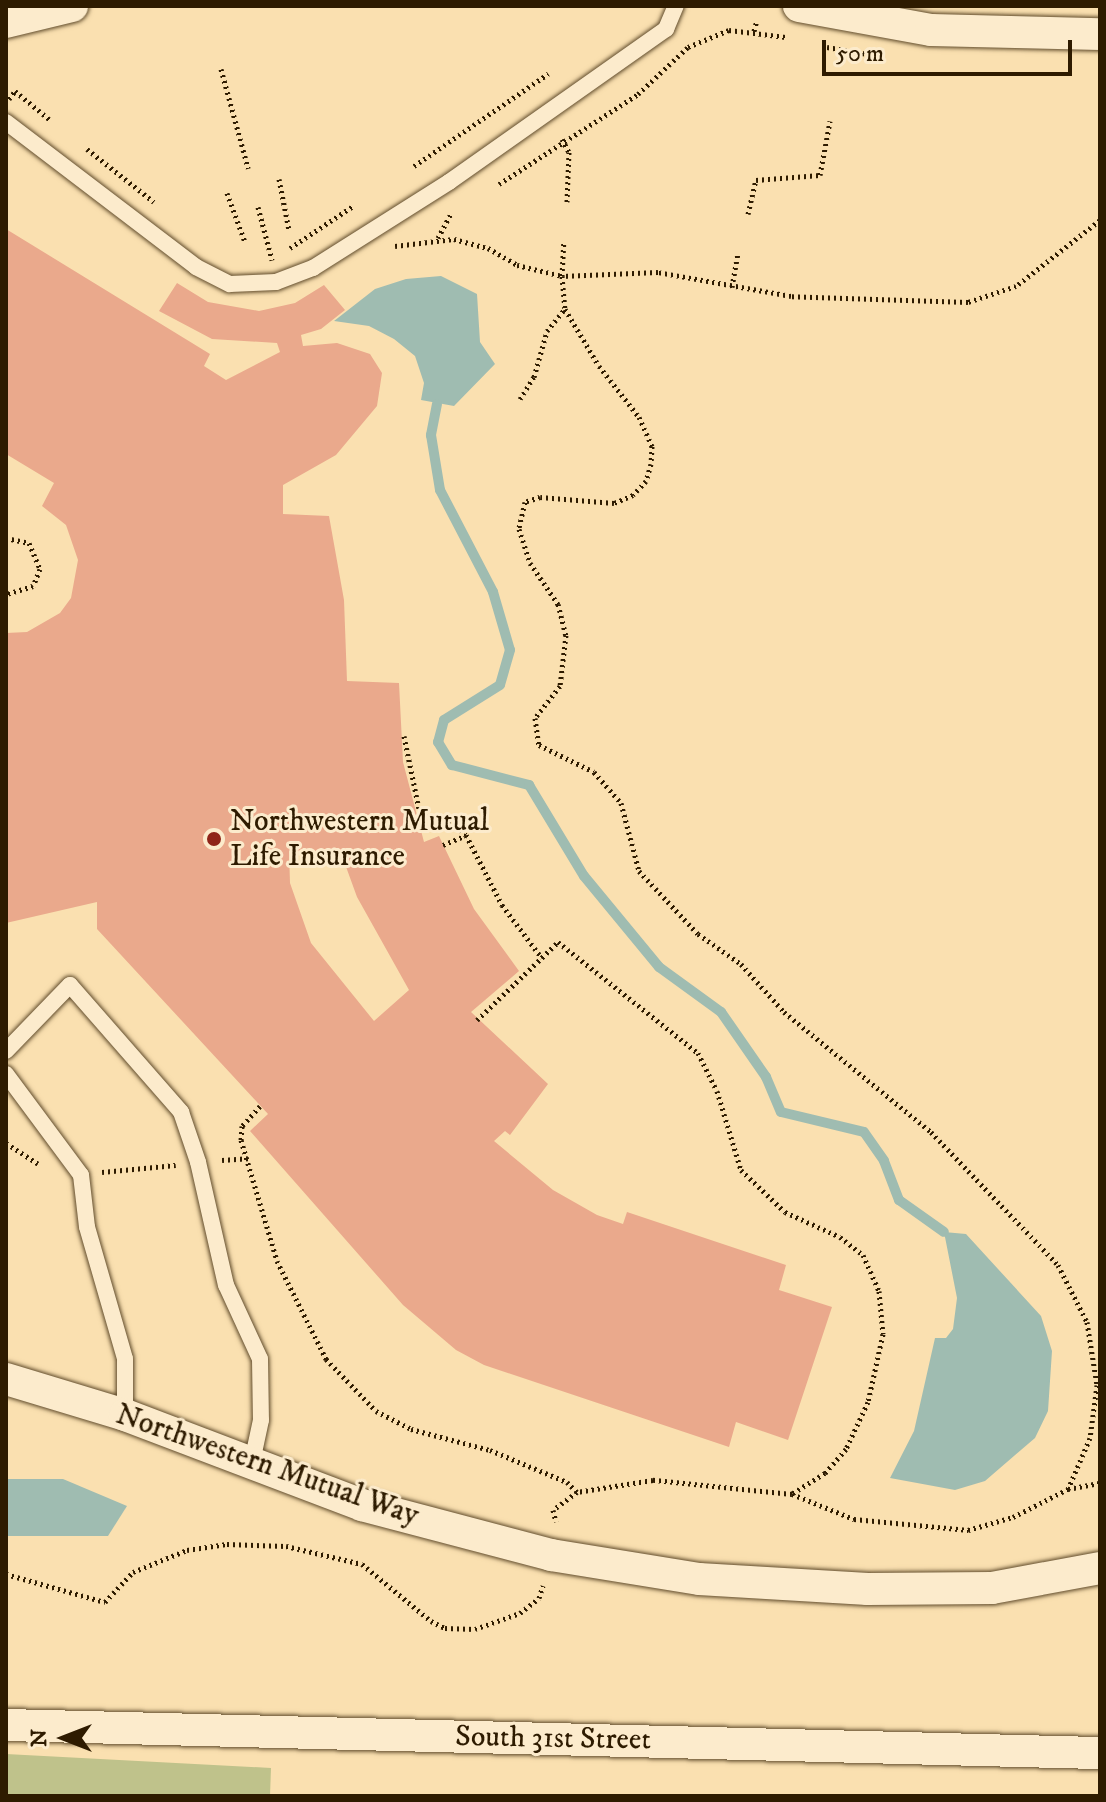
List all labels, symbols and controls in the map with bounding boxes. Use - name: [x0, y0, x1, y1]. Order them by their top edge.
- scale bar: [826, 24, 1076, 74]
- text: 50 m: [836, 39, 884, 69]
- place label: Northwestern Mutual Life Insurance: [230, 804, 489, 874]
- marker: Northwestern Mutual Life Insurance: [205, 830, 223, 848]
- street label: Northwestern Mutual Way: [111, 1397, 423, 1535]
- north arrow: [24, 1698, 104, 1778]
- street label: South 31st Street: [455, 1719, 651, 1759]
- text: N: [26, 1729, 53, 1747]

